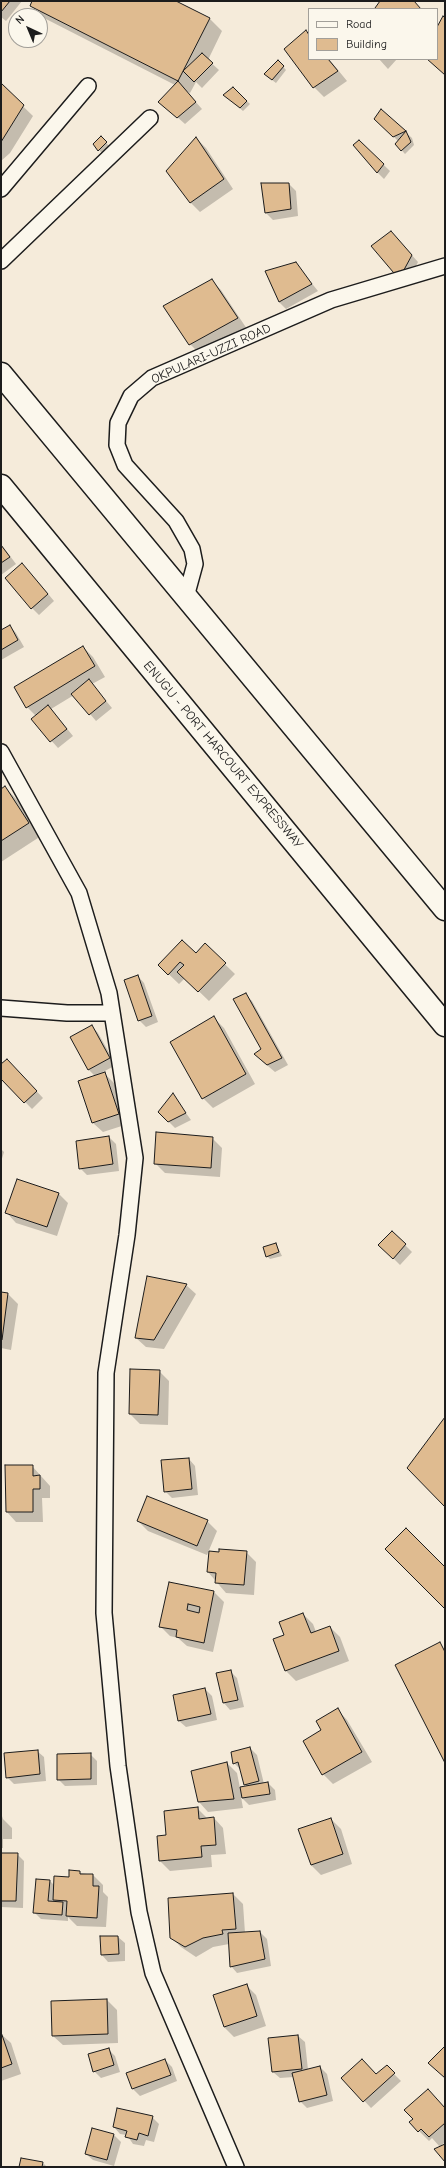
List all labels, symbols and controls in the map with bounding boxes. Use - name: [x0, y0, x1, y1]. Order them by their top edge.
- north arrow: [8, 8, 48, 48]
- legend: [308, 8, 438, 60]
- text: N: [13, 13, 27, 27]
- text: Road: [346, 17, 372, 31]
- text: Building: [346, 37, 387, 51]
- street label: OKPULARI-UZZI ROAD: [149, 321, 273, 387]
- street label: ENUGU - PORT HARCOURT EXPRESSWAY: [140, 658, 306, 852]

